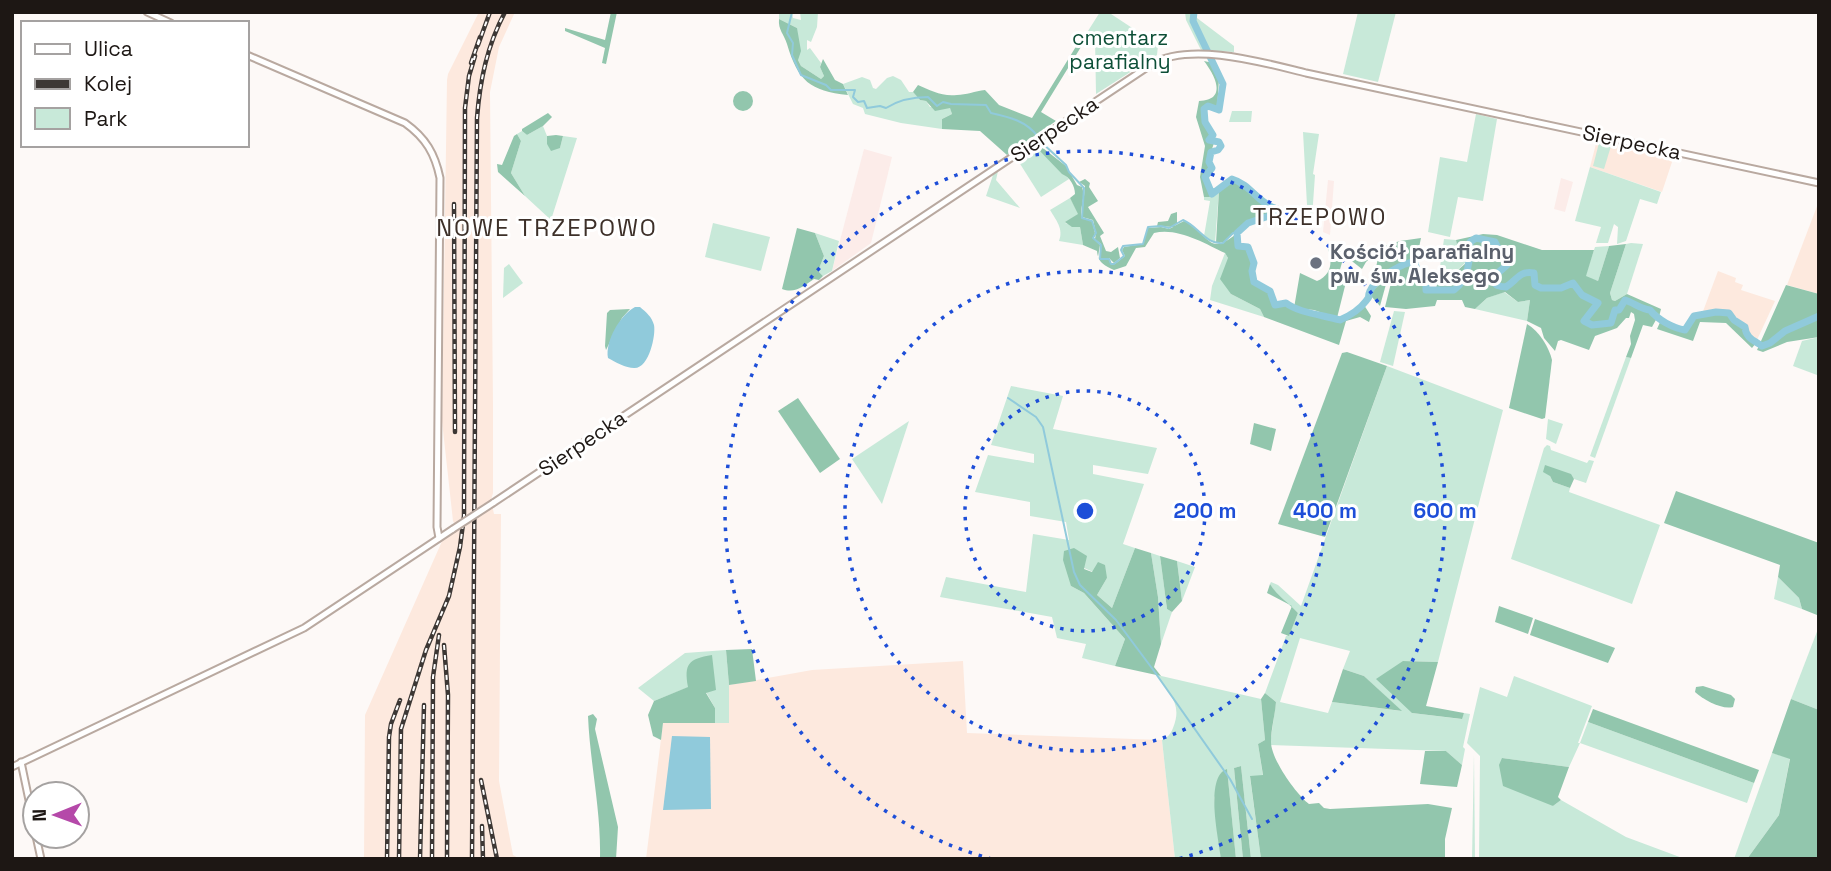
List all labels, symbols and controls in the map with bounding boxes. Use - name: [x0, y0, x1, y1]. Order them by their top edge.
- legend: [21, 21, 248, 147]
- park label: cmentarz parafialny: [1069, 24, 1171, 75]
- text: Ulica: [84, 35, 133, 62]
- text: Kolej: [84, 70, 132, 97]
- street label: Sierpecka: [1005, 90, 1103, 168]
- text: Park: [84, 105, 128, 132]
- street label: Sierpecka: [1580, 118, 1684, 166]
- district label: TRZEPOWO: [1253, 202, 1387, 232]
- district label: NOWE TRZEPOWO: [436, 212, 658, 243]
- place label: Kościół parafialny pw. św. Aleksego: [1330, 238, 1514, 289]
- marker: Kościół parafialny pw. św. Aleksego: [1308, 255, 1324, 271]
- street label: Sierpecka: [533, 404, 631, 482]
- text: 200 m: [1174, 497, 1236, 524]
- text: 400 m: [1293, 497, 1357, 524]
- text: 600 m: [1413, 497, 1477, 524]
- centre of rings: [1073, 499, 1097, 523]
- north arrow: [21, 780, 91, 850]
- text: N: [27, 809, 52, 822]

